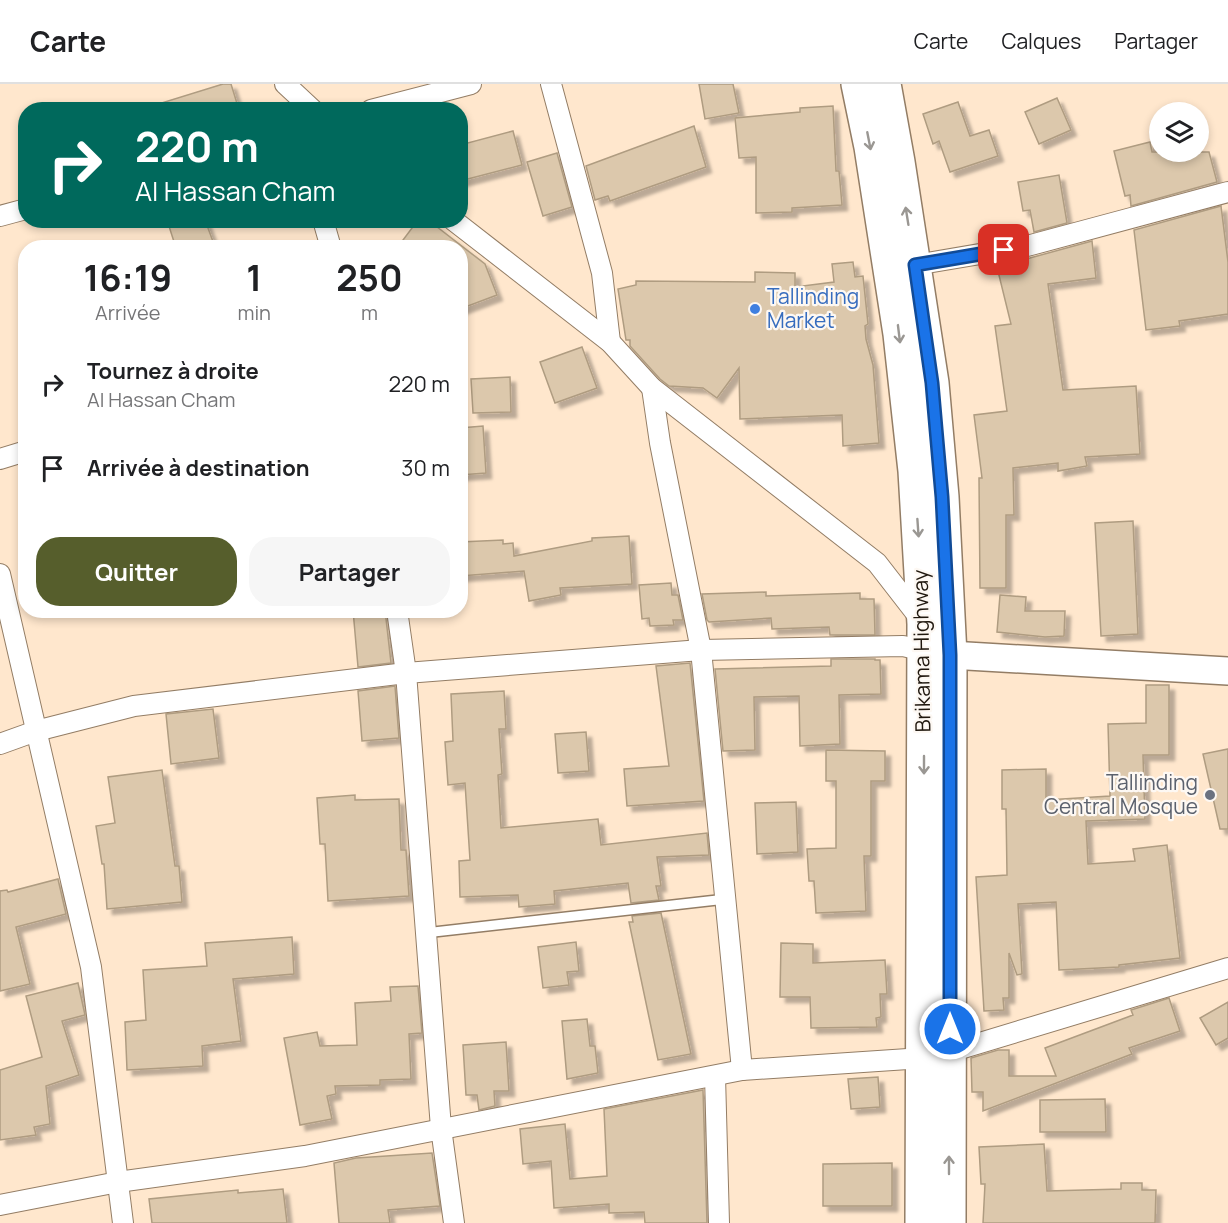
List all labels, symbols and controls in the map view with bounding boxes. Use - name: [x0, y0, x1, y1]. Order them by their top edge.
- text: Carte: [30, 22, 106, 60]
- text: Carte: [914, 27, 968, 55]
- text: Calques: [1001, 27, 1081, 55]
- text: Partager: [1114, 27, 1198, 55]
- map controls: [1149, 102, 1209, 162]
- button: layers: [1149, 102, 1209, 162]
- text: 220 m: [135, 117, 259, 175]
- icon: right: [36, 126, 114, 204]
- one-way arrow: [864, 131, 875, 151]
- text: Al Hassan Cham: [135, 172, 335, 209]
- one-way arrow: [901, 207, 912, 226]
- pin: [978, 224, 1029, 275]
- icon: arrive: [987, 233, 1020, 266]
- text: 16:19: [83, 253, 172, 302]
- text: 1: [246, 253, 262, 302]
- text: 250: [336, 253, 403, 302]
- place label: Tallinding Market: [767, 282, 859, 334]
- text: Arrivée: [95, 299, 160, 326]
- text: min: [237, 299, 271, 326]
- text: m: [361, 299, 378, 326]
- marker: Tallinding Market: [748, 302, 762, 316]
- one-way arrow: [894, 324, 905, 343]
- text: Tournez à droite: [87, 356, 259, 386]
- icon: right: [36, 368, 69, 401]
- text: 220 m: [388, 369, 450, 399]
- text: Al Hassan Cham: [87, 386, 235, 413]
- icon: arrive: [36, 452, 69, 485]
- text: Arrivée à destination: [87, 453, 310, 483]
- text: 30 m: [401, 453, 450, 483]
- one-way arrow: [913, 518, 924, 538]
- button: Quitter: [36, 537, 237, 606]
- button: Partager: [249, 537, 450, 606]
- street label: Brikama Highway: [906, 569, 936, 733]
- one-way arrow: [918, 754, 930, 774]
- place label: Tallinding Central Mosque: [1044, 768, 1198, 820]
- marker: Tallinding Central Mosque: [1203, 788, 1217, 802]
- position arrow: [918, 997, 982, 1061]
- one-way arrow: [943, 1155, 955, 1175]

